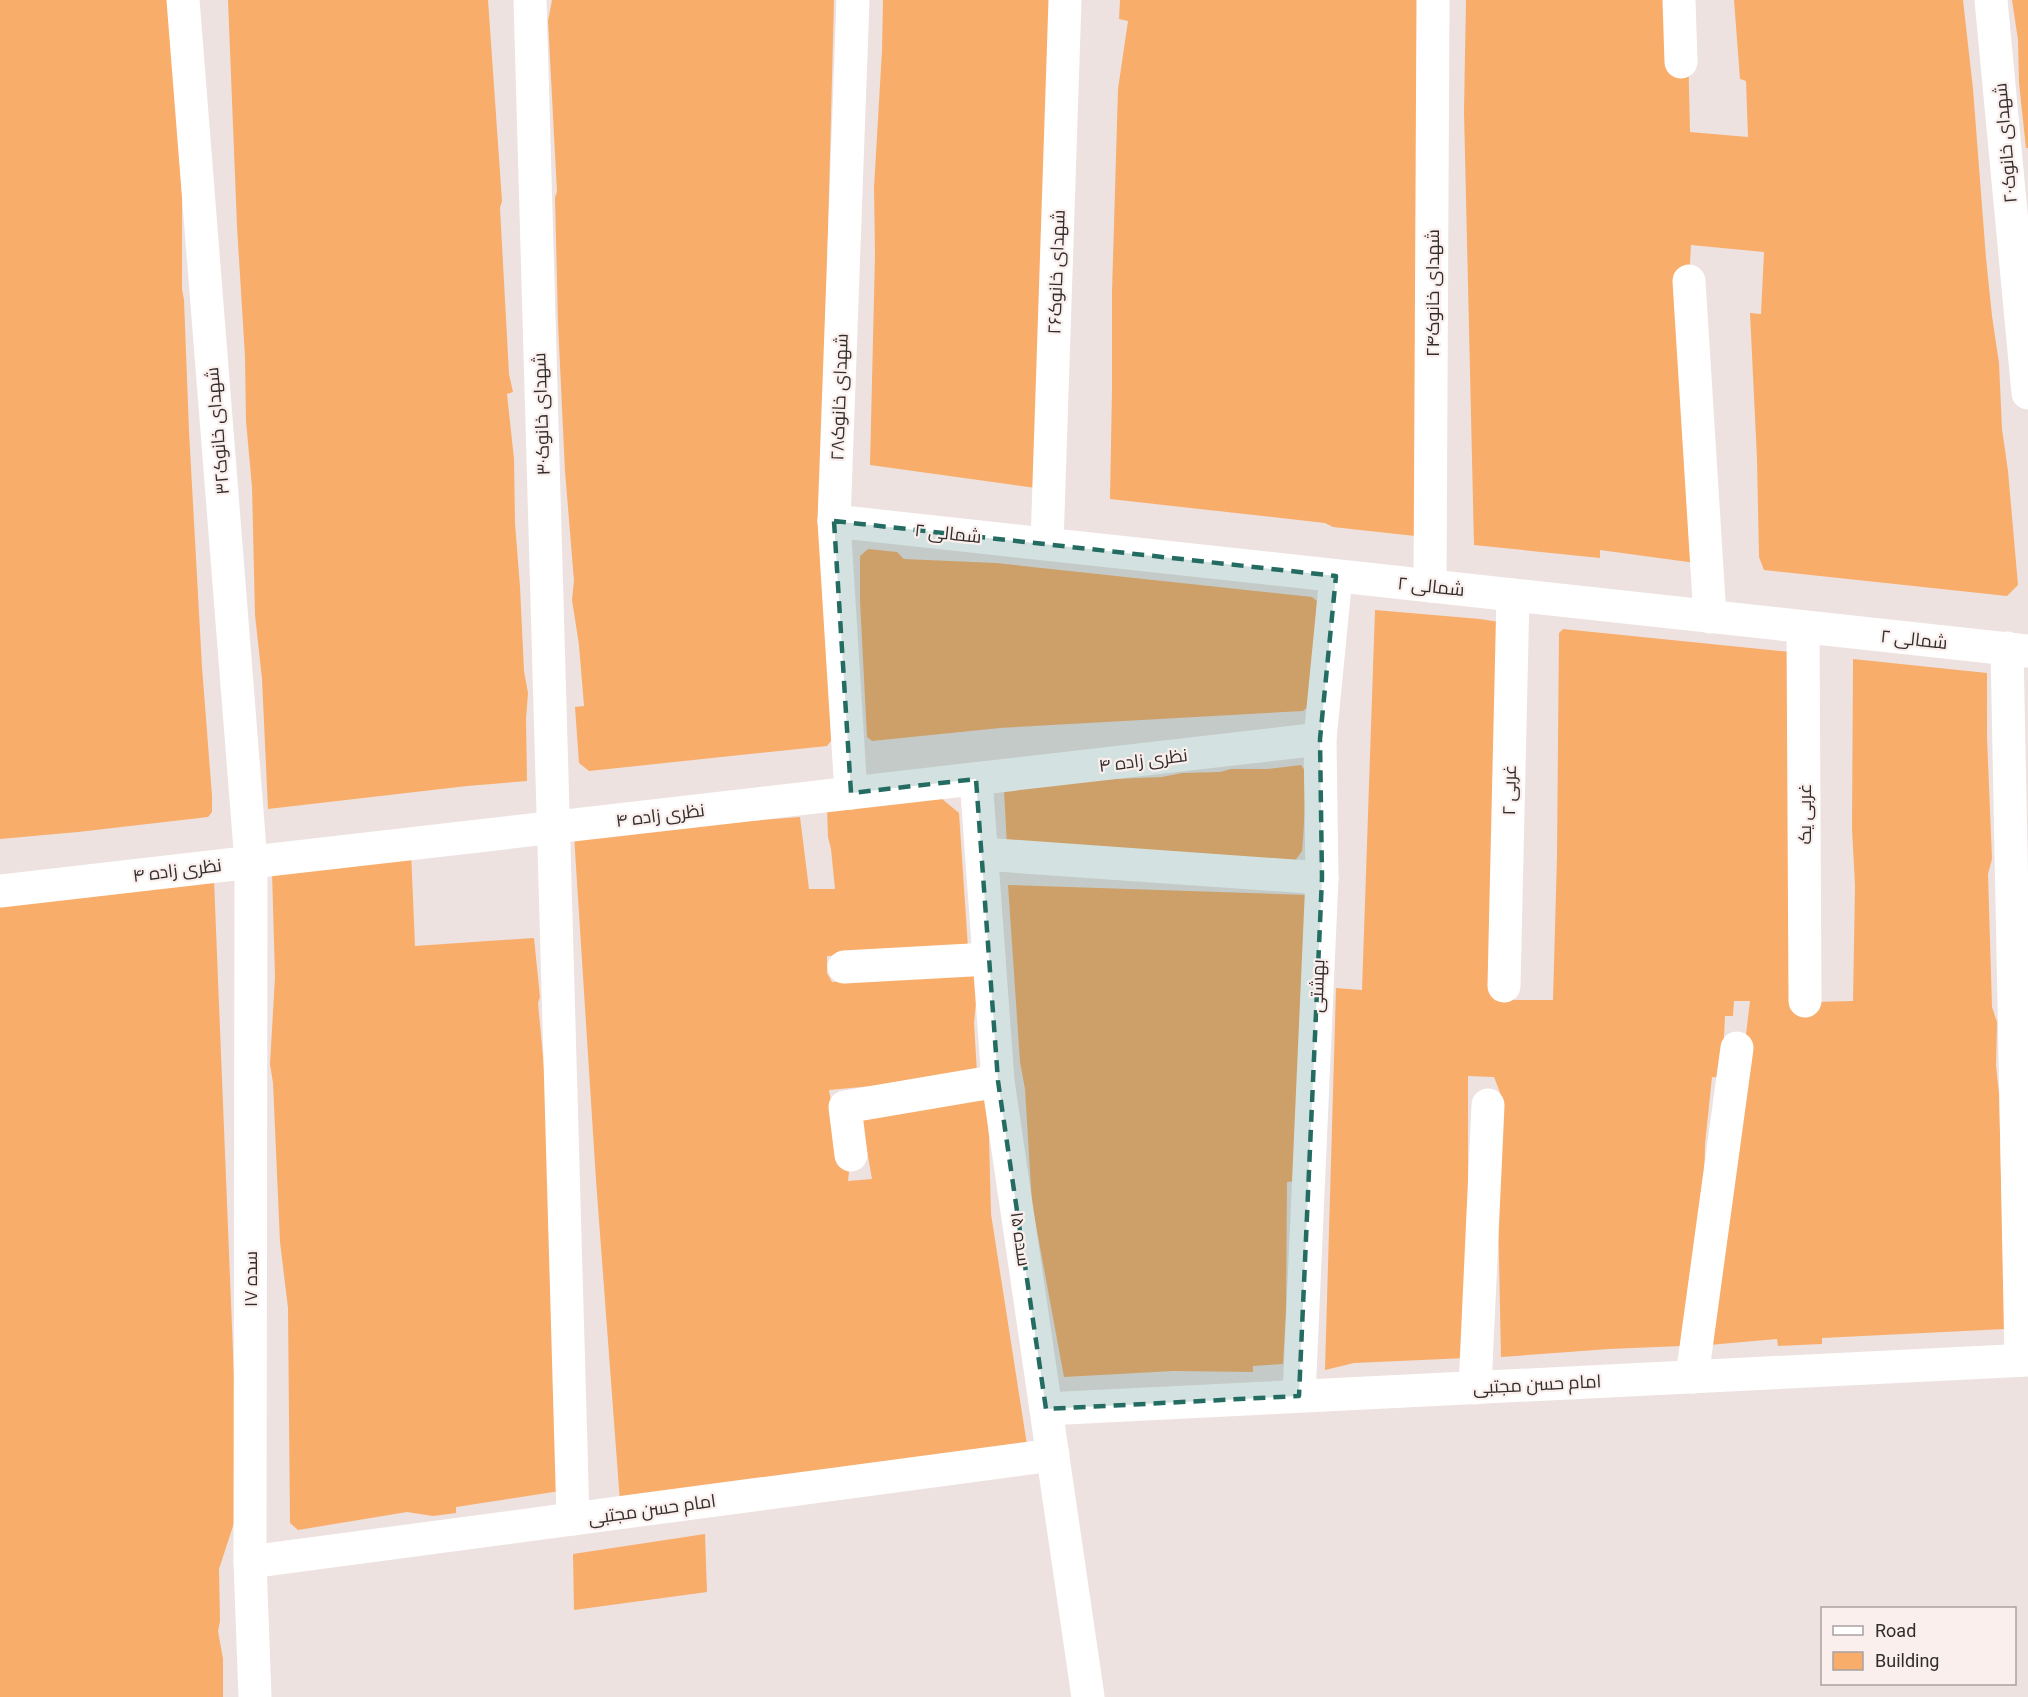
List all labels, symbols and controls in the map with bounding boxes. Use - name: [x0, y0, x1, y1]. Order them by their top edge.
- street label: شهدای خانوک۲۰: [1989, 82, 2022, 204]
- street label: شهدای خانوک۲۶: [1043, 209, 1070, 335]
- street label: شهدای خانوک۲۴: [1422, 229, 1444, 357]
- street label: شهدای خانوک۲۸: [826, 333, 853, 461]
- street label: شهدای خانوک۳۰: [528, 352, 555, 476]
- street label: شهدای خانوک۳۲: [201, 366, 234, 496]
- street label: شمالی ۲: [913, 519, 983, 548]
- street label: شمالی ۲: [1396, 572, 1466, 601]
- street label: شمالی ۲: [1879, 625, 1949, 654]
- street label: نظری زاده ۴: [1097, 744, 1189, 777]
- street label: ۲ غربی: [1498, 764, 1521, 816]
- street label: غربی یک: [1794, 784, 1816, 844]
- street label: نظری زاده ۴: [614, 799, 706, 832]
- street label: نظری زاده ۴: [131, 854, 223, 887]
- street label: بهشتی: [1306, 959, 1329, 1013]
- street label: سده ۱۵: [1007, 1210, 1035, 1268]
- street label: سده ۱۷: [240, 1251, 261, 1307]
- street label: امام حسن مجتبی: [1472, 1370, 1602, 1400]
- street label: امام حسن مجتبی: [587, 1490, 717, 1530]
- legend: [1821, 1607, 2016, 1685]
- text: Road: [1875, 1620, 1916, 1641]
- text: Building: [1875, 1650, 1939, 1671]

